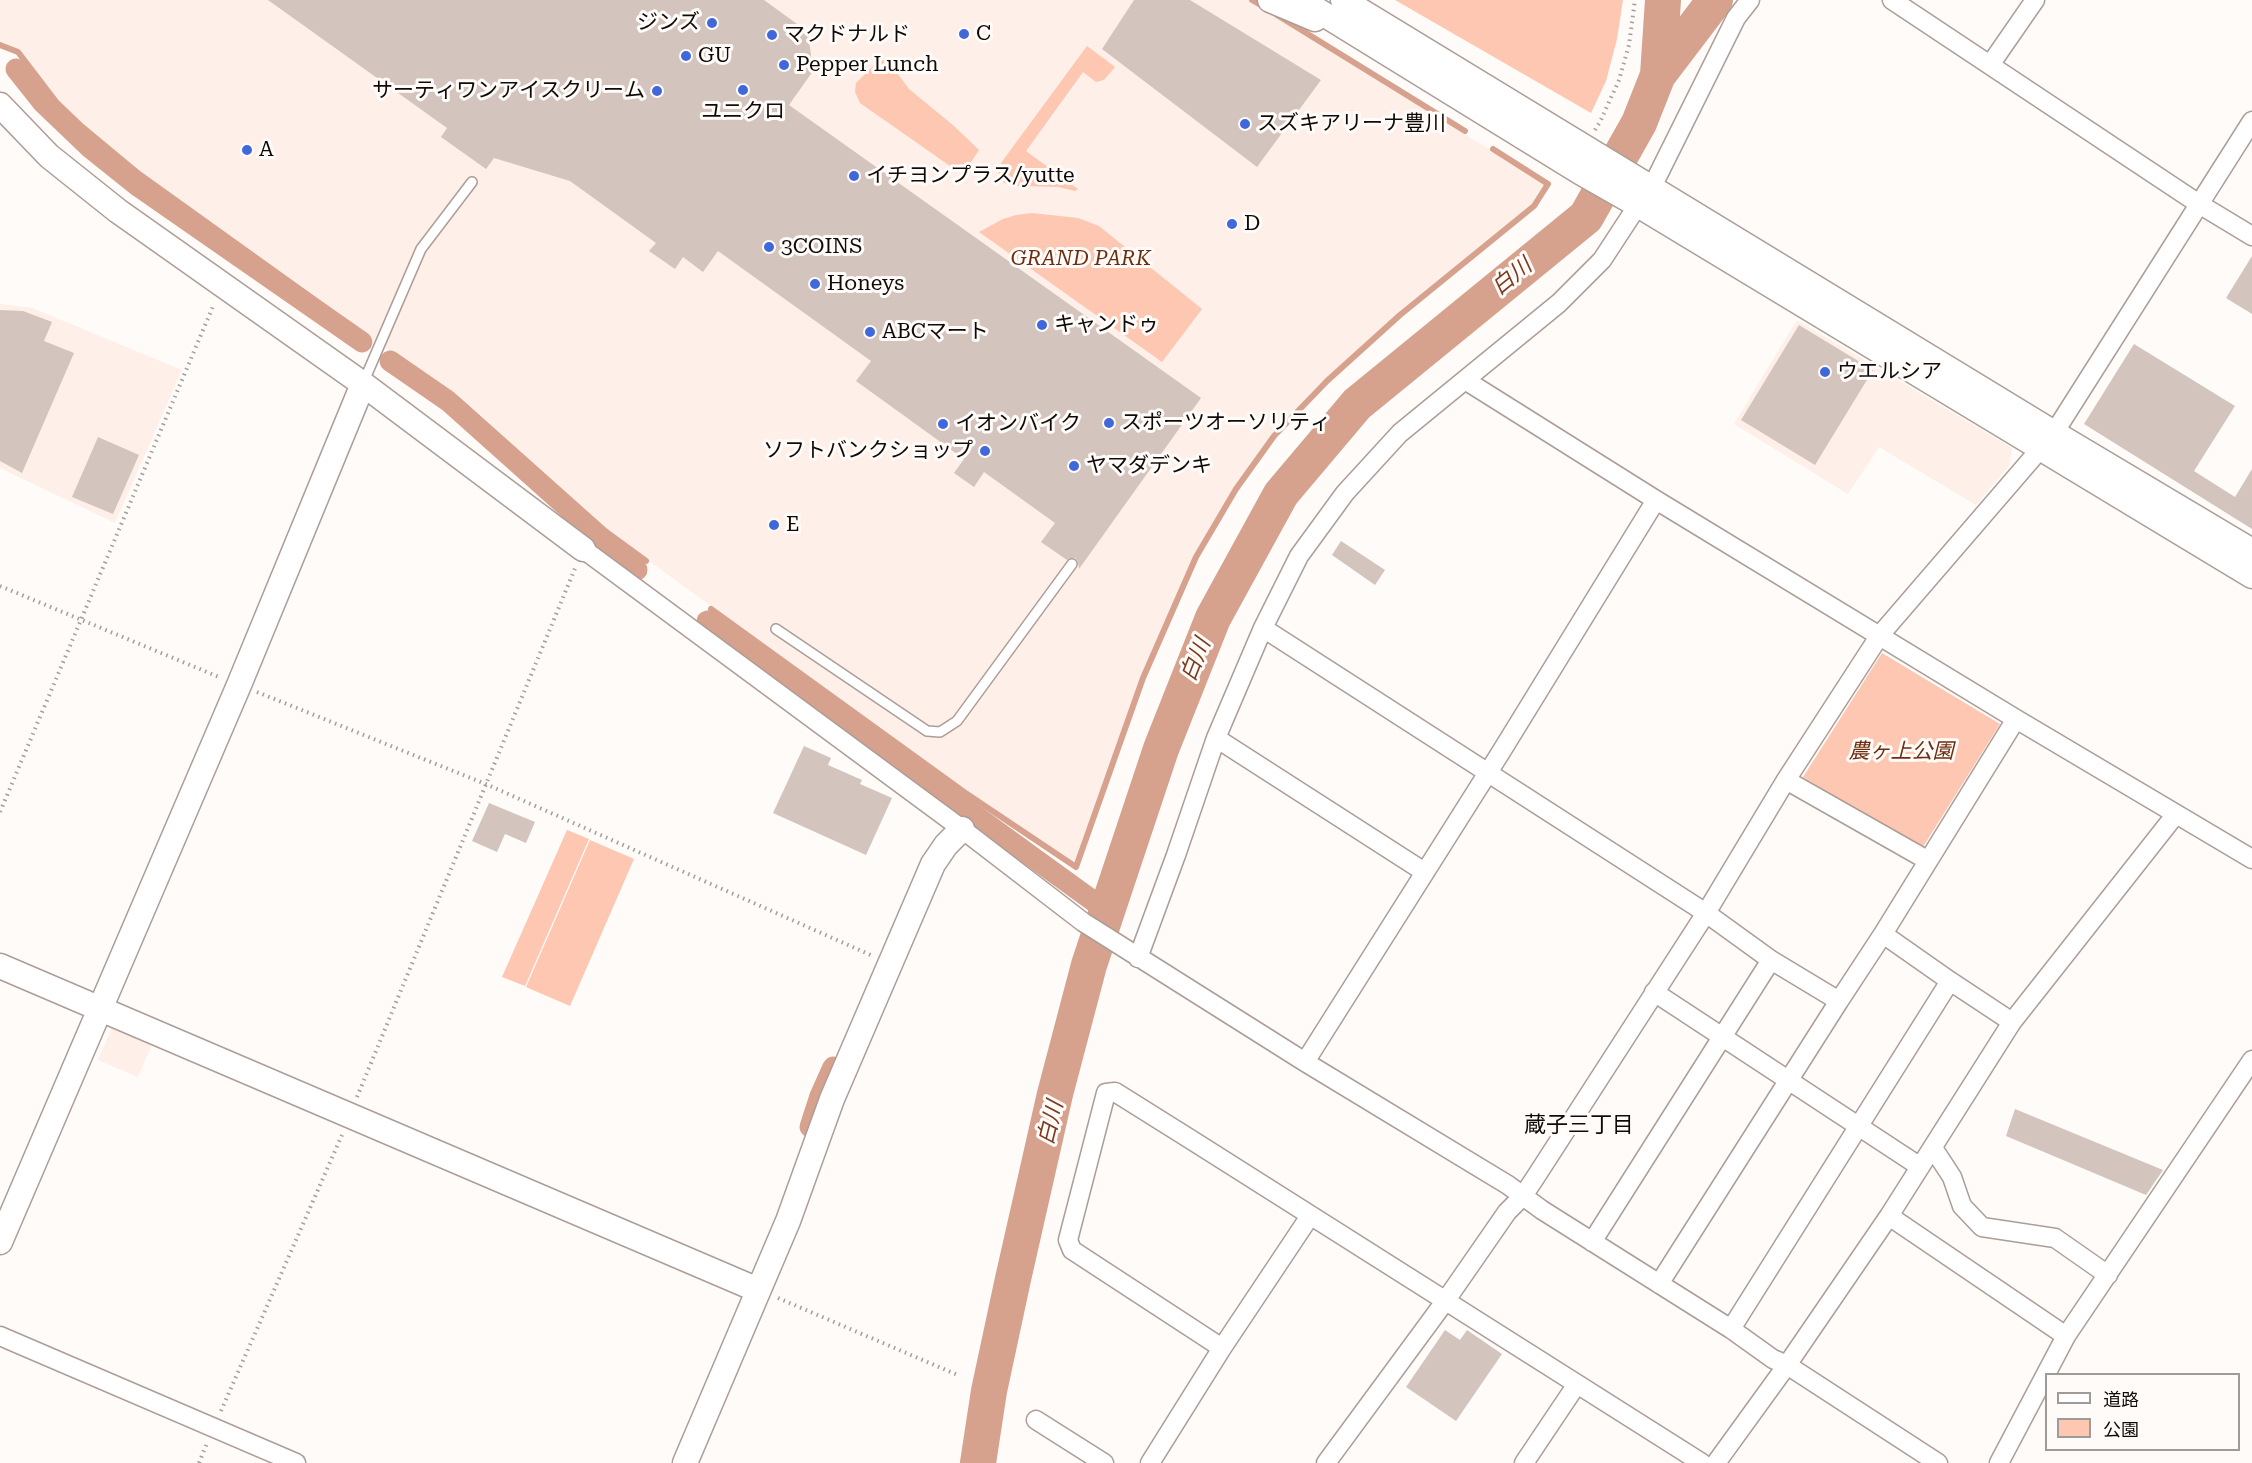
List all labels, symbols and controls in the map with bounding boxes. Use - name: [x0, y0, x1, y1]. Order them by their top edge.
- place label: ジンズ: [637, 10, 700, 36]
- marker: ジンズ: [705, 16, 719, 30]
- place label: C: [976, 21, 991, 47]
- place label: マクドナルド: [784, 22, 910, 48]
- marker: C: [957, 27, 971, 41]
- marker: マクドナルド: [765, 28, 779, 42]
- place label: GU: [698, 43, 731, 69]
- marker: GU: [679, 49, 693, 63]
- place label: Pepper Lunch: [796, 52, 938, 78]
- marker: Pepper Lunch: [777, 58, 791, 72]
- place label: サーティワンアイスクリーム: [372, 78, 645, 104]
- marker: ユニクロ: [736, 83, 750, 97]
- marker: サーティワンアイスクリーム: [650, 84, 664, 98]
- place label: ユニクロ: [701, 99, 785, 125]
- place label: スズキアリーナ豊川: [1257, 111, 1446, 137]
- marker: スズキアリーナ豊川: [1238, 117, 1252, 131]
- place label: A: [259, 137, 274, 163]
- marker: A: [240, 143, 254, 157]
- place label: イチヨンプラス/yutte: [866, 163, 1075, 189]
- marker: イチヨンプラス/yutte: [847, 169, 861, 183]
- place label: D: [1244, 211, 1260, 237]
- marker: D: [1225, 217, 1239, 231]
- place label: 3COINS: [781, 234, 862, 260]
- marker: 3COINS: [762, 240, 776, 254]
- park label: GRAND PARK: [1011, 246, 1151, 272]
- water label: 白川: [1487, 253, 1537, 301]
- place label: Honeys: [827, 271, 904, 297]
- marker: Honeys: [808, 277, 822, 291]
- place label: キャンドゥ: [1054, 312, 1159, 338]
- marker: キャンドゥ: [1035, 318, 1049, 332]
- place label: ABCマート: [882, 319, 989, 345]
- marker: ABCマート: [863, 325, 877, 339]
- place label: ウエルシア: [1837, 359, 1942, 385]
- marker: ウエルシア: [1818, 365, 1832, 379]
- place label: スポーツオーソリティ: [1121, 410, 1331, 436]
- place label: イオンバイク: [955, 411, 1081, 437]
- marker: スポーツオーソリティ: [1102, 416, 1116, 430]
- marker: イオンバイク: [936, 417, 950, 431]
- place label: ソフトバンクショップ: [763, 438, 973, 464]
- marker: ソフトバンクショップ: [978, 444, 992, 458]
- place label: ヤマダデンキ: [1086, 453, 1212, 479]
- marker: ヤマダデンキ: [1067, 459, 1081, 473]
- place label: E: [786, 512, 799, 538]
- marker: E: [767, 518, 781, 532]
- water label: 白川: [1176, 635, 1216, 685]
- park label: 農ヶ上公園: [1849, 739, 1953, 765]
- water label: 白川: [1033, 1098, 1069, 1148]
- district label: 蔵子三丁目: [1524, 1113, 1634, 1139]
- legend: [2045, 1373, 2240, 1451]
- text: 道路: [2103, 1389, 2139, 1410]
- text: 公園: [2103, 1419, 2139, 1440]

